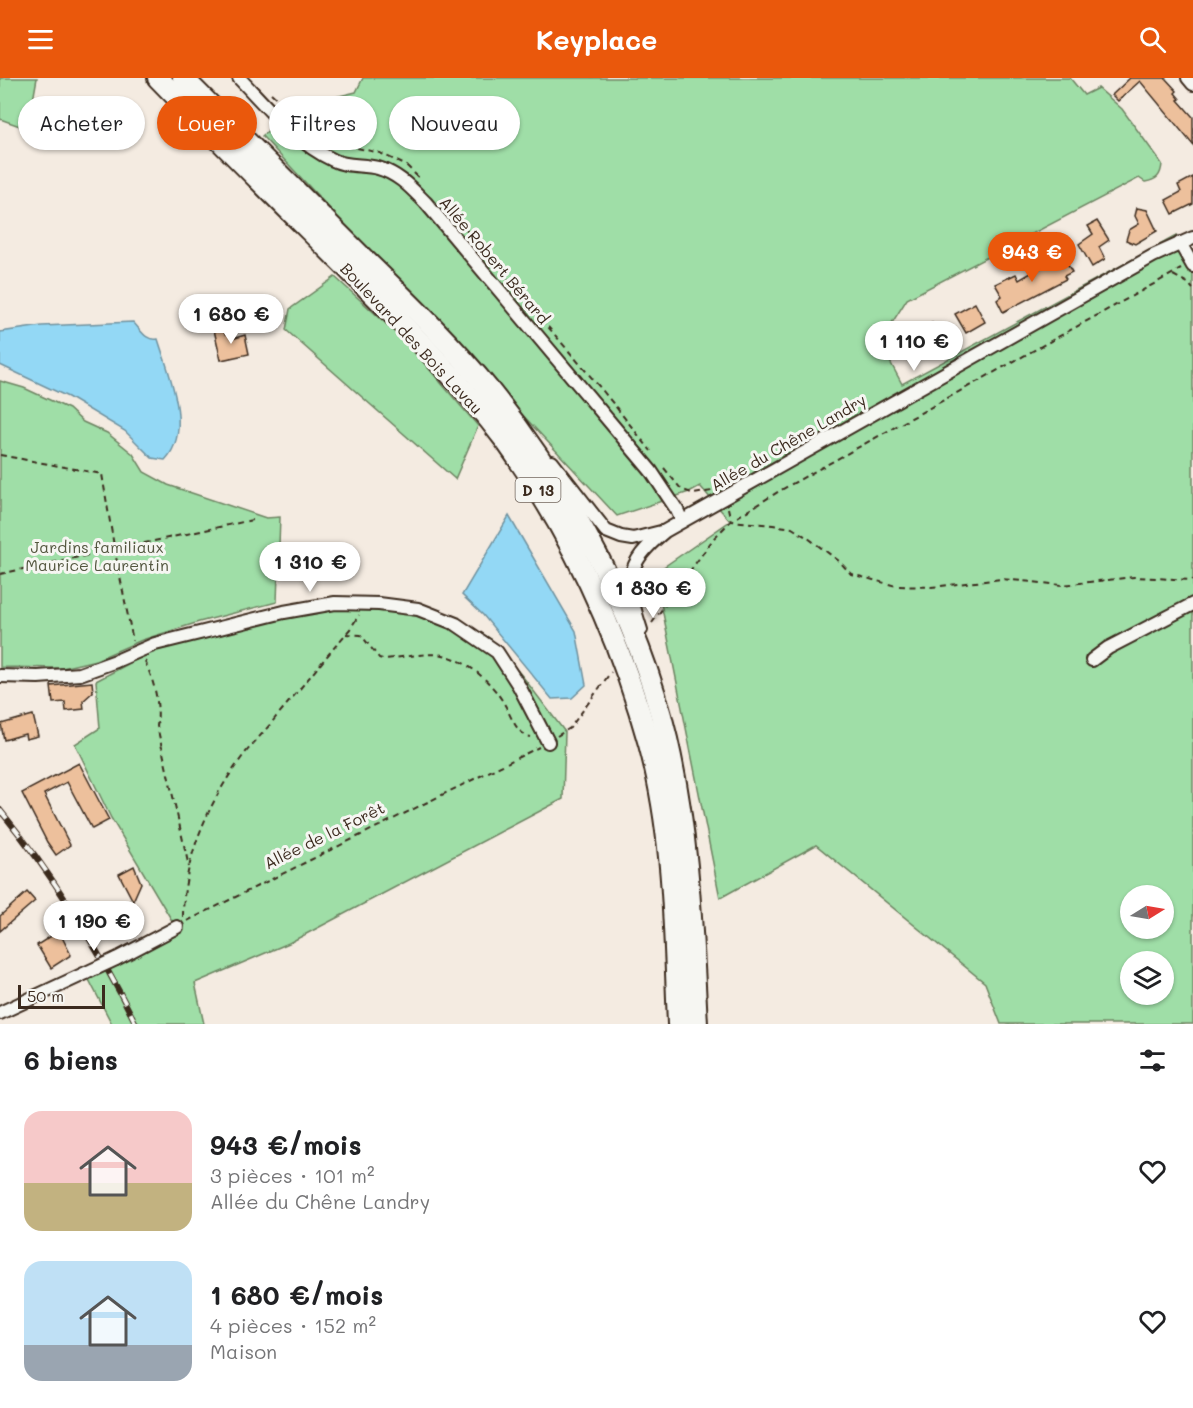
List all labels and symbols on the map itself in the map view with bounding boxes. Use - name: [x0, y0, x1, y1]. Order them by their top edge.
- street label: Allée Robert Bérard: [436, 192, 554, 328]
- pin: 943 €: [990, 232, 1074, 283]
- street label: Boulevard des Bois Lavau: [336, 258, 488, 418]
- pin: 1 680 €: [176, 294, 286, 345]
- pin: 1 110 €: [859, 321, 969, 372]
- street label: Allée du Chêne Landry: [707, 389, 869, 495]
- road number: D 13: [516, 478, 560, 502]
- park label: Jardins familiaux Maurice Laurentin: [25, 536, 169, 575]
- pin: 1 310 €: [255, 542, 365, 593]
- pin: 1 830 €: [598, 568, 708, 619]
- street label: Allée de la Forêt: [260, 797, 388, 873]
- north arrow: [1120, 885, 1174, 939]
- pin: 1 190 €: [39, 901, 149, 952]
- scale bar: [18, 982, 105, 1010]

